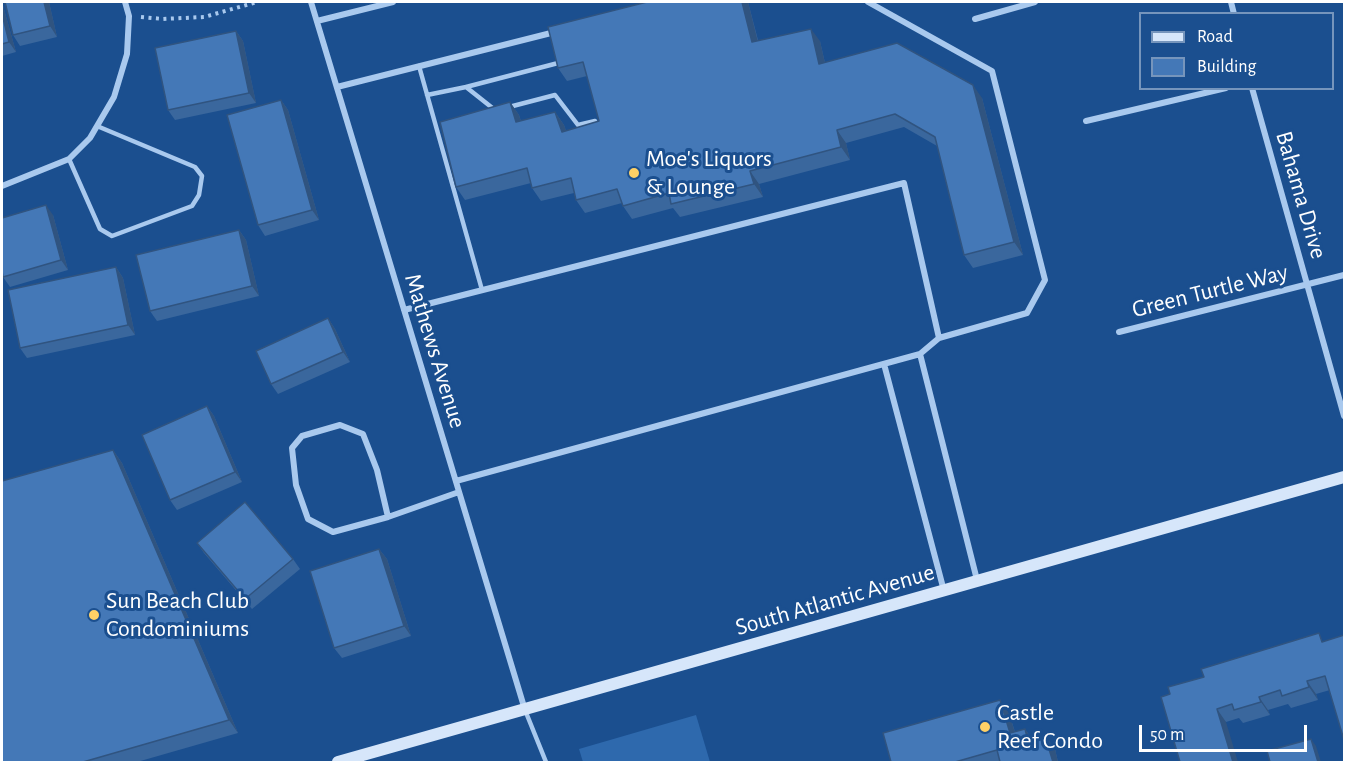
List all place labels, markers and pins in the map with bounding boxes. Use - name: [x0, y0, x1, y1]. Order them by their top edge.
- place label: Moe's Liquors & Lounge: [646, 145, 772, 201]
- marker: Moe's Liquors & Lounge: [627, 166, 641, 180]
- place label: Sun Beach Club Condominiums: [106, 587, 249, 643]
- marker: Sun Beach Club Condominiums: [87, 608, 101, 622]
- place label: Castle Reef Condo: [997, 699, 1103, 755]
- marker: Castle Reef Condo: [978, 720, 992, 734]

